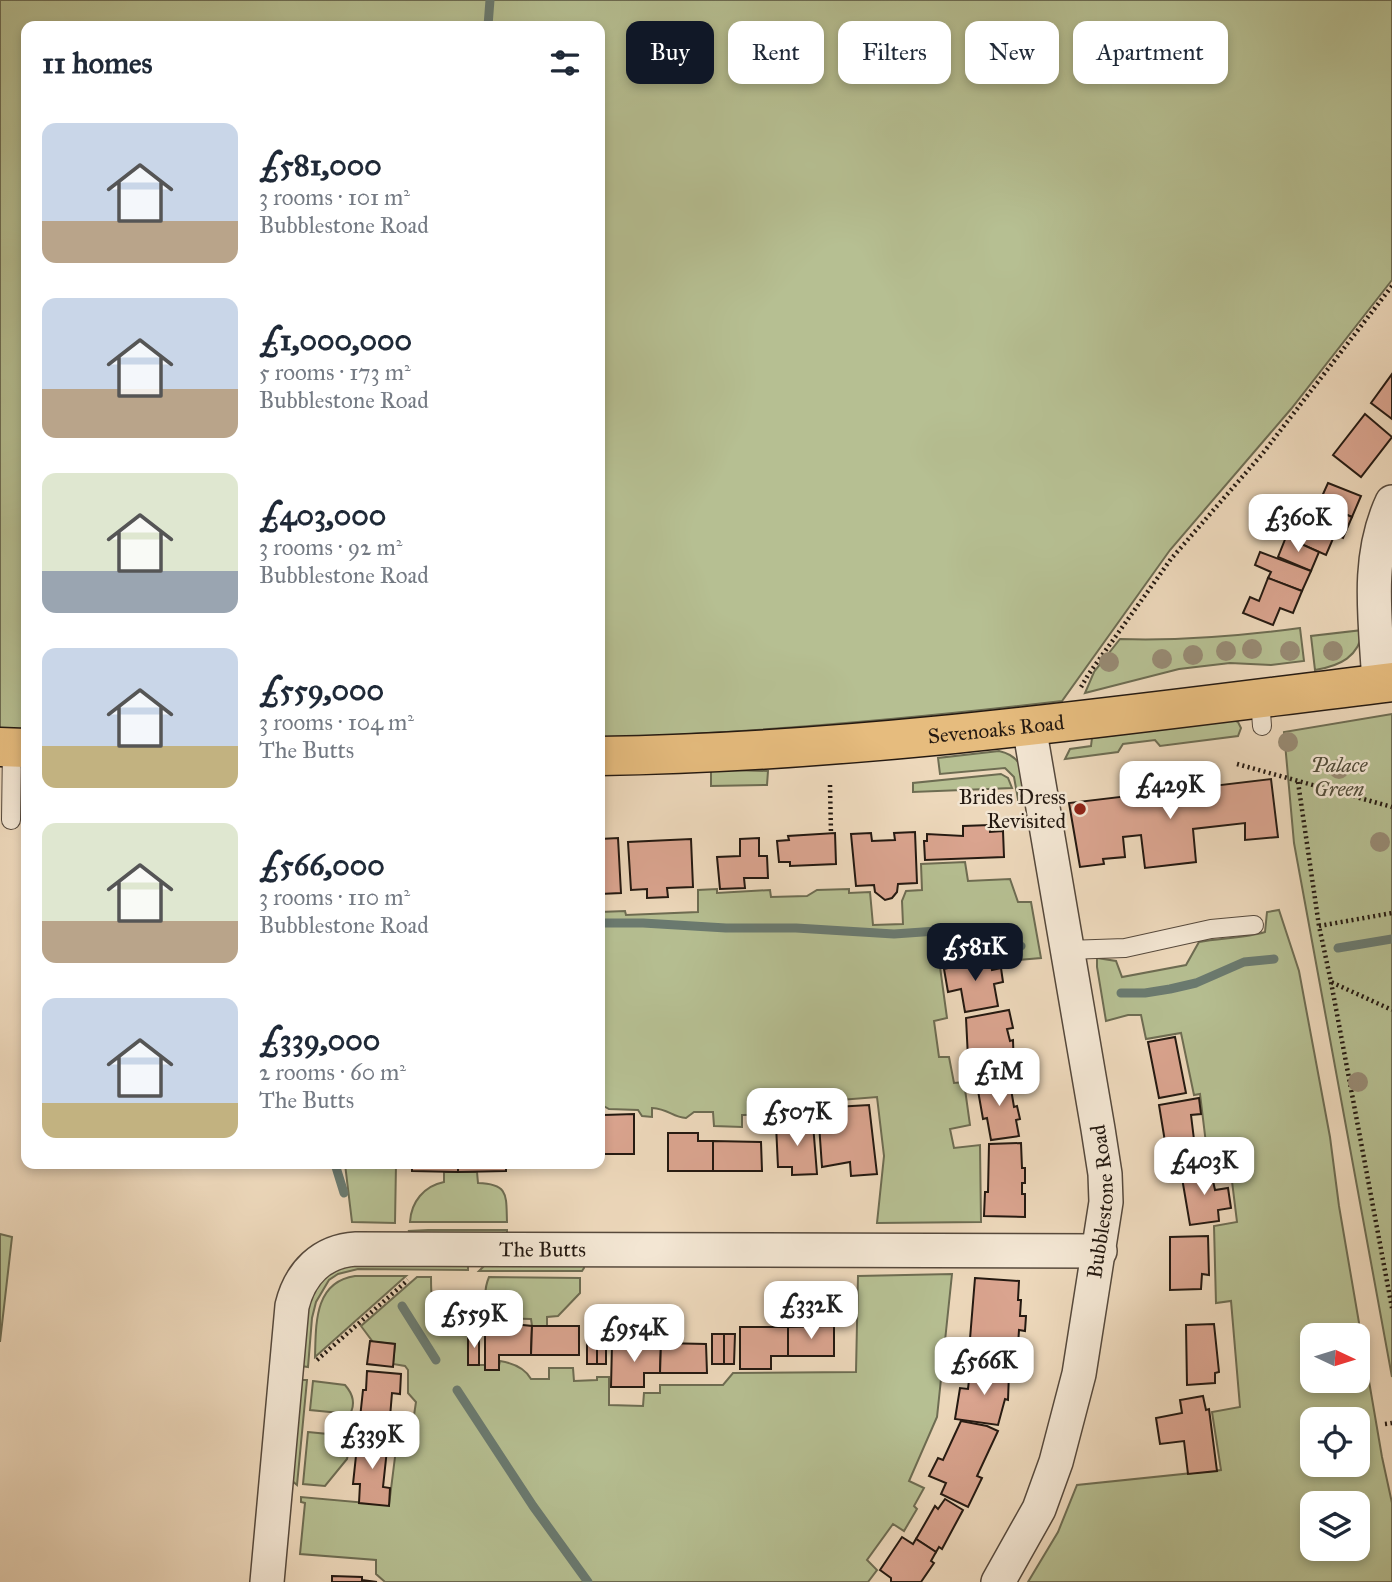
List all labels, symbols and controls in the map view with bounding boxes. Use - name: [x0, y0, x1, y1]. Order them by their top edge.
- chip: Buy: [626, 21, 714, 84]
- chip: Rent: [728, 21, 824, 84]
- chip: Filters: [838, 21, 951, 84]
- chip: New: [965, 21, 1059, 84]
- chip: Apartment: [1073, 21, 1228, 84]
- icon: filters: [546, 44, 584, 82]
- text: 11 homes: [42, 45, 153, 81]
- text: £581,000: [259, 147, 382, 183]
- icon: home: [98, 151, 182, 235]
- text: 3 rooms · 101 m²: [259, 183, 410, 211]
- text: Bubblestone Road: [259, 211, 429, 239]
- text: £1,000,000: [259, 322, 412, 358]
- icon: home: [98, 326, 182, 410]
- text: 5 rooms · 173 m²: [259, 358, 411, 386]
- text: Bubblestone Road: [259, 386, 429, 414]
- pin: £360K: [1249, 494, 1347, 554]
- text: £403,000: [259, 497, 386, 533]
- icon: home: [98, 501, 182, 585]
- text: £360K: [1265, 503, 1331, 531]
- text: 3 rooms · 92 m²: [259, 533, 402, 561]
- text: Bubblestone Road: [259, 561, 429, 589]
- text: £559,000: [259, 672, 384, 708]
- icon: home: [98, 676, 182, 760]
- text: 3 rooms · 104 m²: [259, 708, 414, 736]
- street label: Sevenoaks Road: [927, 709, 1066, 749]
- text: The Butts: [259, 736, 354, 764]
- park label: Palace Green: [1311, 752, 1368, 802]
- pin: £429K: [1121, 762, 1219, 821]
- text: £429K: [1136, 770, 1204, 798]
- place label: Brides Dress Revisited: [959, 784, 1066, 834]
- marker: Brides Dress Revisited: [1072, 801, 1088, 817]
- text: £566,000: [259, 847, 385, 883]
- icon: home: [98, 851, 182, 935]
- text: 3 rooms · 110 m²: [259, 883, 410, 911]
- text: Bubblestone Road: [259, 911, 429, 939]
- pin: £581K: [926, 923, 1024, 983]
- text: £581K: [943, 932, 1007, 960]
- text: £339,000: [259, 1022, 380, 1058]
- icon: home: [98, 1026, 182, 1110]
- pin: £1M: [965, 1048, 1033, 1108]
- text: £1M: [975, 1057, 1023, 1085]
- text: 2 rooms · 60 m²: [259, 1058, 406, 1086]
- text: The Butts: [259, 1086, 354, 1114]
- pin: £507K: [748, 1088, 846, 1148]
- text: £507K: [763, 1097, 831, 1125]
- street label: Bubblestone Road: [1081, 1122, 1119, 1280]
- pin: £403K: [1155, 1138, 1253, 1197]
- text: £403K: [1170, 1146, 1238, 1174]
- street label: The Butts: [499, 1236, 586, 1263]
- pin: £332K: [762, 1282, 860, 1341]
- pin: £559K: [425, 1290, 523, 1350]
- text: £332K: [780, 1290, 842, 1318]
- text: £559K: [441, 1299, 507, 1327]
- pin: £954K: [585, 1304, 683, 1364]
- text: £954K: [600, 1313, 668, 1341]
- north arrow: [1300, 1323, 1370, 1393]
- map controls: [1300, 1323, 1370, 1561]
- pin: £566K: [935, 1338, 1033, 1397]
- text: £566K: [951, 1346, 1017, 1374]
- button: locate: [1300, 1407, 1370, 1477]
- pin: £339K: [323, 1412, 421, 1471]
- text: £339K: [340, 1420, 404, 1448]
- button: layers: [1300, 1491, 1370, 1561]

